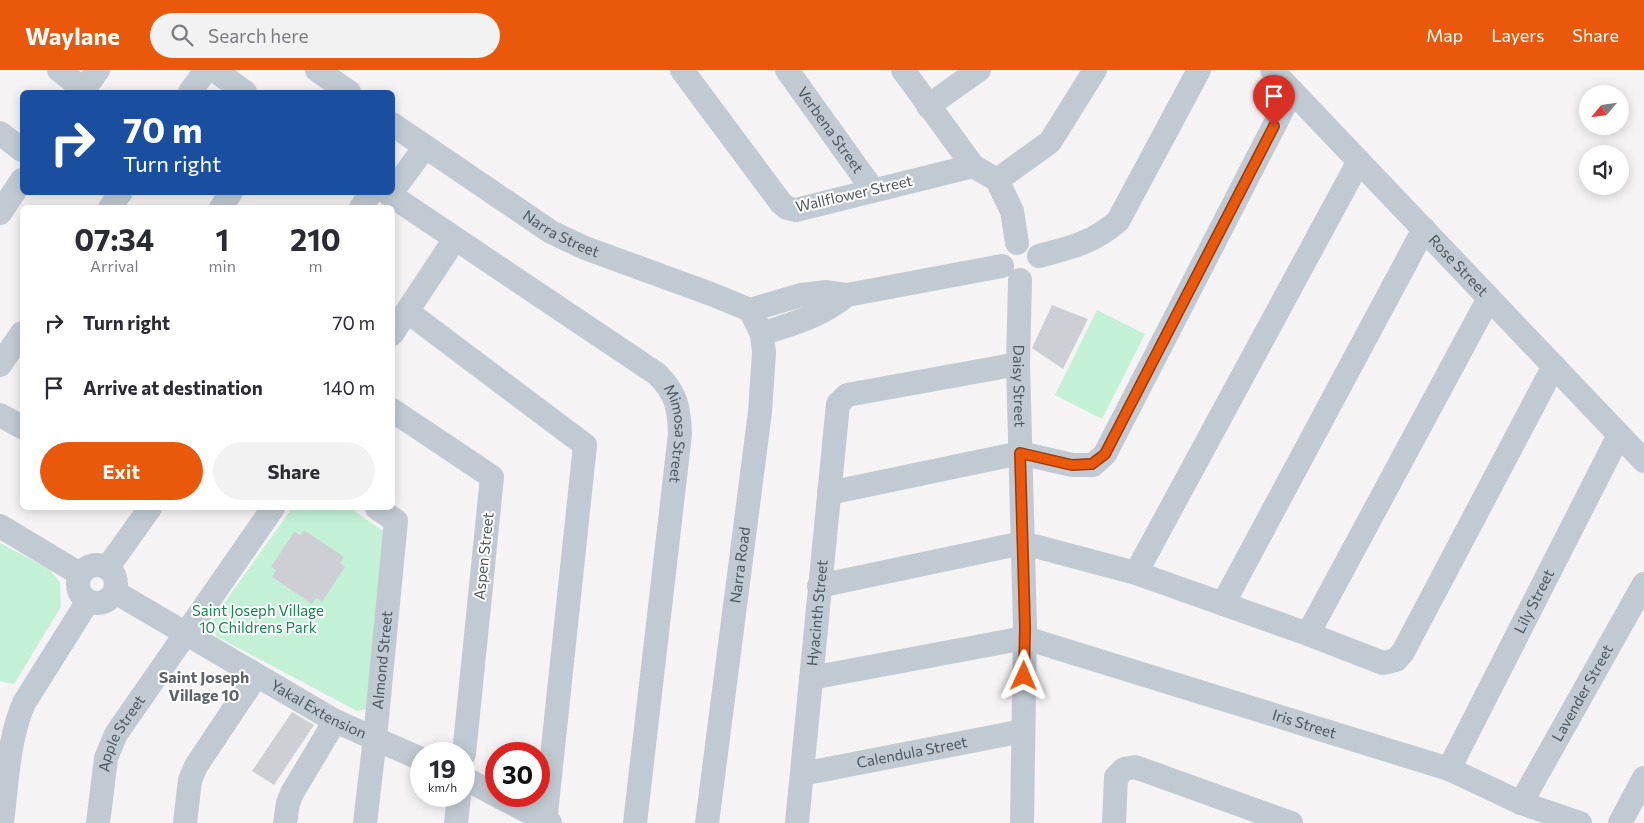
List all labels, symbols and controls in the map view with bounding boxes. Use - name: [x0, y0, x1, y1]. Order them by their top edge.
- search box: [150, 13, 500, 58]
- text: Waylane: [25, 21, 120, 50]
- icon: search: [168, 21, 196, 49]
- text: Search here: [208, 24, 308, 47]
- text: Map: [1426, 24, 1463, 46]
- text: Layers: [1491, 24, 1544, 46]
- text: Share: [1572, 24, 1619, 46]
- pin: [1253, 75, 1295, 126]
- icon: arrive: [1260, 82, 1288, 110]
- street label: Verbena Street: [794, 83, 868, 176]
- north arrow: [1579, 85, 1629, 135]
- map controls: [1579, 85, 1629, 195]
- text: 70 m: [123, 107, 203, 150]
- icon: right: [40, 110, 105, 175]
- button: sound: [1579, 145, 1629, 195]
- text: Turn right: [123, 150, 221, 177]
- street label: Wallflower Street: [794, 171, 914, 215]
- street label: Narra Street: [520, 206, 602, 260]
- text: 07:34: [74, 220, 154, 257]
- text: 1: [215, 220, 229, 257]
- text: 210: [290, 220, 341, 257]
- street label: Rose Street: [1425, 230, 1492, 300]
- text: Arrival: [90, 256, 138, 275]
- text: min: [209, 256, 236, 275]
- text: m: [308, 256, 322, 275]
- icon: right: [40, 309, 68, 337]
- text: Turn right: [83, 311, 170, 334]
- text: 70 m: [332, 311, 375, 334]
- street label: Daisy Street: [1010, 345, 1030, 427]
- icon: arrive: [40, 374, 68, 402]
- text: Arrive at destination: [83, 376, 263, 399]
- text: 140 m: [323, 376, 375, 399]
- street label: Mimosa Street: [661, 381, 690, 484]
- button: Exit: [40, 442, 203, 500]
- button: Share: [213, 442, 375, 500]
- street label: Aspen Street: [469, 511, 497, 601]
- street label: Narra Road: [725, 526, 753, 604]
- street label: Hyacinth Street: [802, 559, 831, 667]
- street label: Lily Street: [1510, 566, 1557, 636]
- park label: Saint Joseph Village 10 Childrens Park: [192, 601, 324, 636]
- street label: Almond Street: [368, 610, 395, 710]
- street label: Lavender Street: [1548, 641, 1616, 744]
- position arrow: [997, 649, 1049, 701]
- district label: Saint Joseph Village 10: [159, 667, 249, 704]
- street label: Yakal Extension: [268, 675, 369, 742]
- street label: Apple Street: [94, 691, 148, 773]
- street label: Iris Street: [1270, 705, 1339, 742]
- street label: Calendula Street: [855, 732, 969, 771]
- speed limit sign: 30: [485, 742, 550, 807]
- text: 19: [429, 753, 456, 783]
- text: km/h: [428, 780, 457, 794]

